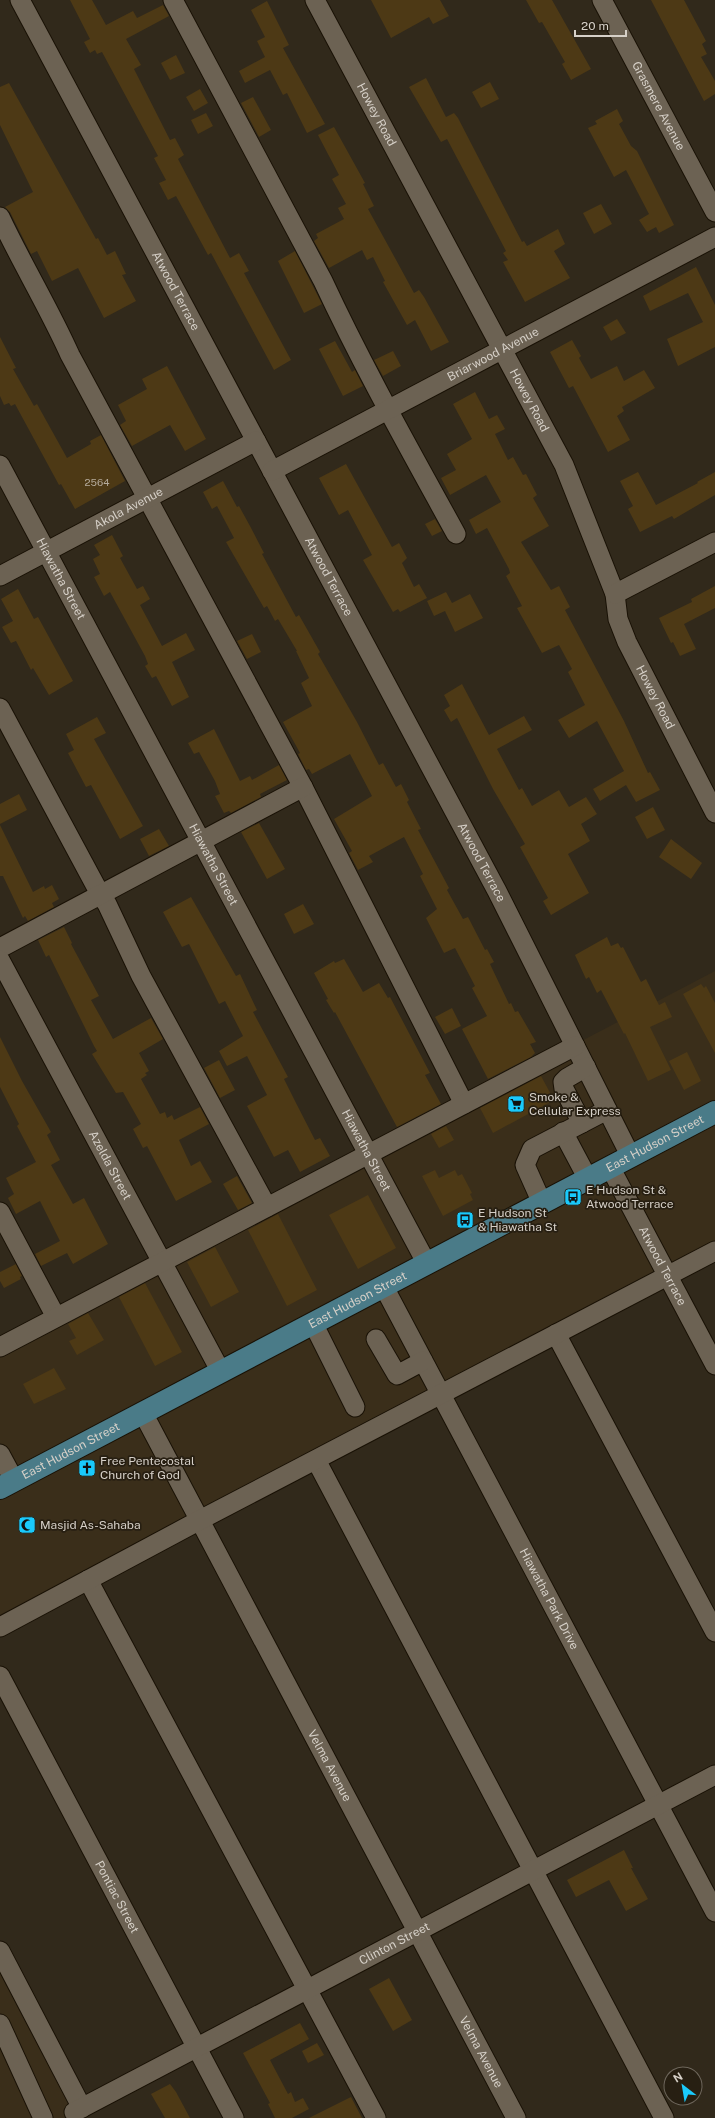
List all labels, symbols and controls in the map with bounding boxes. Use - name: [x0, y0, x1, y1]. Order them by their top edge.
- scale bar: [575, 12, 626, 38]
- text: 20 m: [581, 19, 609, 33]
- street label: Grasmere Avenue: [629, 59, 688, 153]
- street label: Howey Road: [354, 81, 399, 149]
- street label: Atwood Terrace: [149, 249, 203, 333]
- street label: Briarwood Avenue: [445, 324, 541, 384]
- street label: Howey Road: [507, 366, 552, 434]
- house number: 2564: [85, 476, 109, 488]
- street label: Akola Avenue: [91, 484, 165, 532]
- street label: Atwood Terrace: [302, 535, 356, 619]
- street label: Hiawatha Street: [33, 536, 88, 622]
- street label: Howey Road: [633, 663, 677, 731]
- street label: Atwood Terrace: [455, 820, 508, 904]
- street label: Hiawatha Street: [186, 821, 241, 908]
- place label: Smoke & Cellular Express: [529, 1090, 621, 1118]
- supermarket icon: Smoke & Cellular Express: [506, 1094, 526, 1114]
- street label: Hiawatha Street: [339, 1107, 394, 1194]
- street label: East Hudson Street: [604, 1112, 707, 1175]
- street label: Azelda Street: [86, 1128, 134, 1203]
- place label: E Hudson St & Atwood Terrace: [586, 1183, 674, 1211]
- bus stop icon: E Hudson St & Atwood Terrace: [563, 1187, 583, 1207]
- place label: E Hudson St & Hiawatha St: [478, 1206, 558, 1234]
- bus stop icon: E Hudson St & Hiawatha St: [455, 1210, 475, 1230]
- street label: Atwood Terrace: [636, 1224, 689, 1308]
- street label: East Hudson Street: [306, 1268, 409, 1331]
- street label: East Hudson Street: [19, 1419, 122, 1482]
- place label: Free Pentecostal Church of God: [100, 1454, 195, 1482]
- church icon: Free Pentecostal Church of God: [77, 1458, 97, 1478]
- mosque icon: Masjid As-Sahaba: [17, 1515, 37, 1535]
- place label: Masjid As-Sahaba: [40, 1518, 141, 1532]
- street label: Hiawatha Park Drive: [517, 1546, 582, 1652]
- street label: Velma Avenue: [305, 1727, 354, 1804]
- street label: Pontiac Street: [92, 1858, 142, 1936]
- street label: Clinton Street: [357, 1919, 432, 1968]
- street label: Velma Avenue: [456, 2014, 506, 2090]
- north arrow: [663, 2066, 703, 2106]
- text: N: [671, 2070, 685, 2085]

